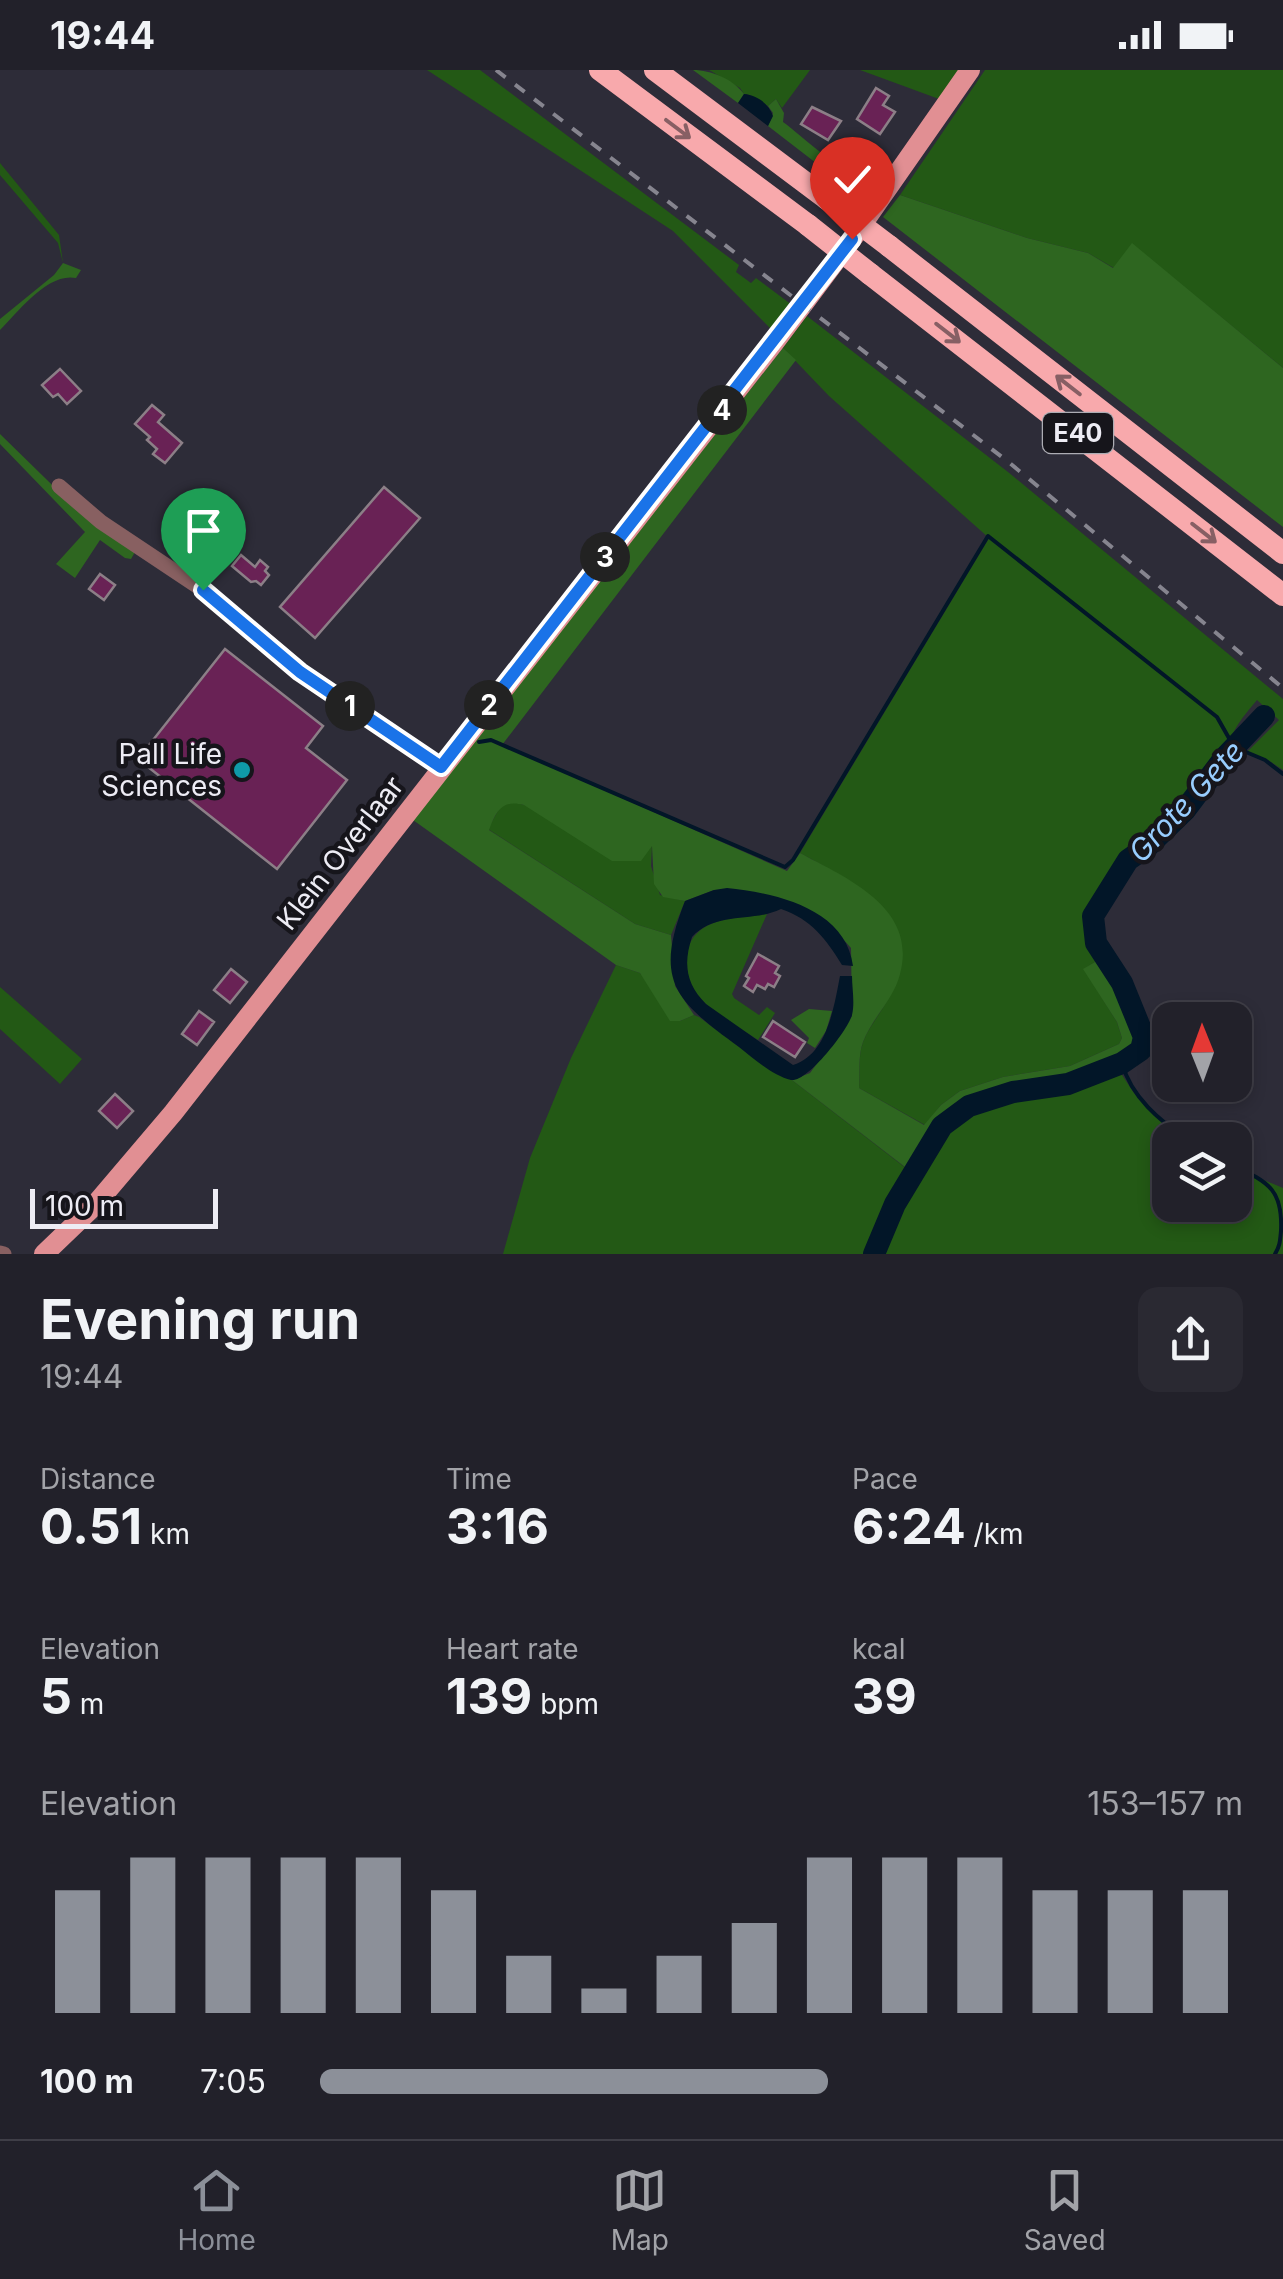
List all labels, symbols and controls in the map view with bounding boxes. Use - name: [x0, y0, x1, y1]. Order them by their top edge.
- text: 19:44: [50, 12, 155, 58]
- one-way arrow: [664, 118, 691, 139]
- pin: [810, 137, 895, 240]
- icon: check: [825, 152, 880, 207]
- one-way arrow: [934, 323, 961, 344]
- one-way arrow: [1055, 375, 1082, 396]
- pin: 4: [697, 385, 747, 435]
- text: 4: [713, 393, 731, 427]
- road number: E40: [1043, 413, 1113, 453]
- pin: [161, 488, 246, 591]
- icon: arrive: [176, 503, 231, 558]
- one-way arrow: [1191, 522, 1217, 544]
- pin: 3: [580, 532, 630, 582]
- text: 3: [596, 540, 614, 574]
- pin: 2: [464, 680, 514, 730]
- pin: 1: [325, 681, 375, 731]
- text: 2: [480, 688, 498, 722]
- text: 1: [344, 689, 356, 723]
- water label: Grote Gete: [1121, 733, 1251, 869]
- place label: Pall Life Sciences: [101, 737, 222, 803]
- marker: Pall Life Sciences: [231, 759, 253, 781]
- street label: Klein Overlaar: [269, 769, 411, 937]
- north arrow: [1152, 1002, 1252, 1102]
- map controls: [1152, 1002, 1252, 1222]
- button: layers: [1152, 1122, 1252, 1222]
- scale bar: [30, 1184, 218, 1228]
- text: 100 m: [45, 1189, 124, 1223]
- text: Evening run: [40, 1286, 360, 1352]
- button: share: [1138, 1287, 1243, 1392]
- text: 19:44: [40, 1357, 123, 1396]
- text: Distance: [40, 1462, 156, 1496]
- text: Time: [446, 1462, 512, 1496]
- text: Pace: [852, 1462, 918, 1496]
- text: 0.51: [40, 1496, 142, 1556]
- text: 3:16: [446, 1496, 549, 1556]
- text: 6:24: [852, 1496, 966, 1556]
- text: km: [142, 1517, 190, 1551]
- text: /km: [966, 1517, 1024, 1551]
- text: Elevation: [40, 1632, 160, 1666]
- text: Heart rate: [446, 1632, 579, 1666]
- text: kcal: [852, 1632, 906, 1666]
- text: 5: [40, 1666, 72, 1726]
- text: 139: [446, 1666, 532, 1726]
- text: 39: [852, 1666, 917, 1726]
- text: m: [72, 1687, 104, 1721]
- text: bpm: [532, 1687, 599, 1721]
- text: Elevation: [40, 1784, 177, 1823]
- text: 153–157 m: [1087, 1784, 1243, 1823]
- text: 100 m: [40, 2062, 134, 2101]
- text: 7:05: [200, 2062, 266, 2101]
- tab: Home: [177, 2163, 256, 2257]
- tab: Map: [611, 2163, 669, 2257]
- tab: Saved: [1024, 2163, 1106, 2257]

